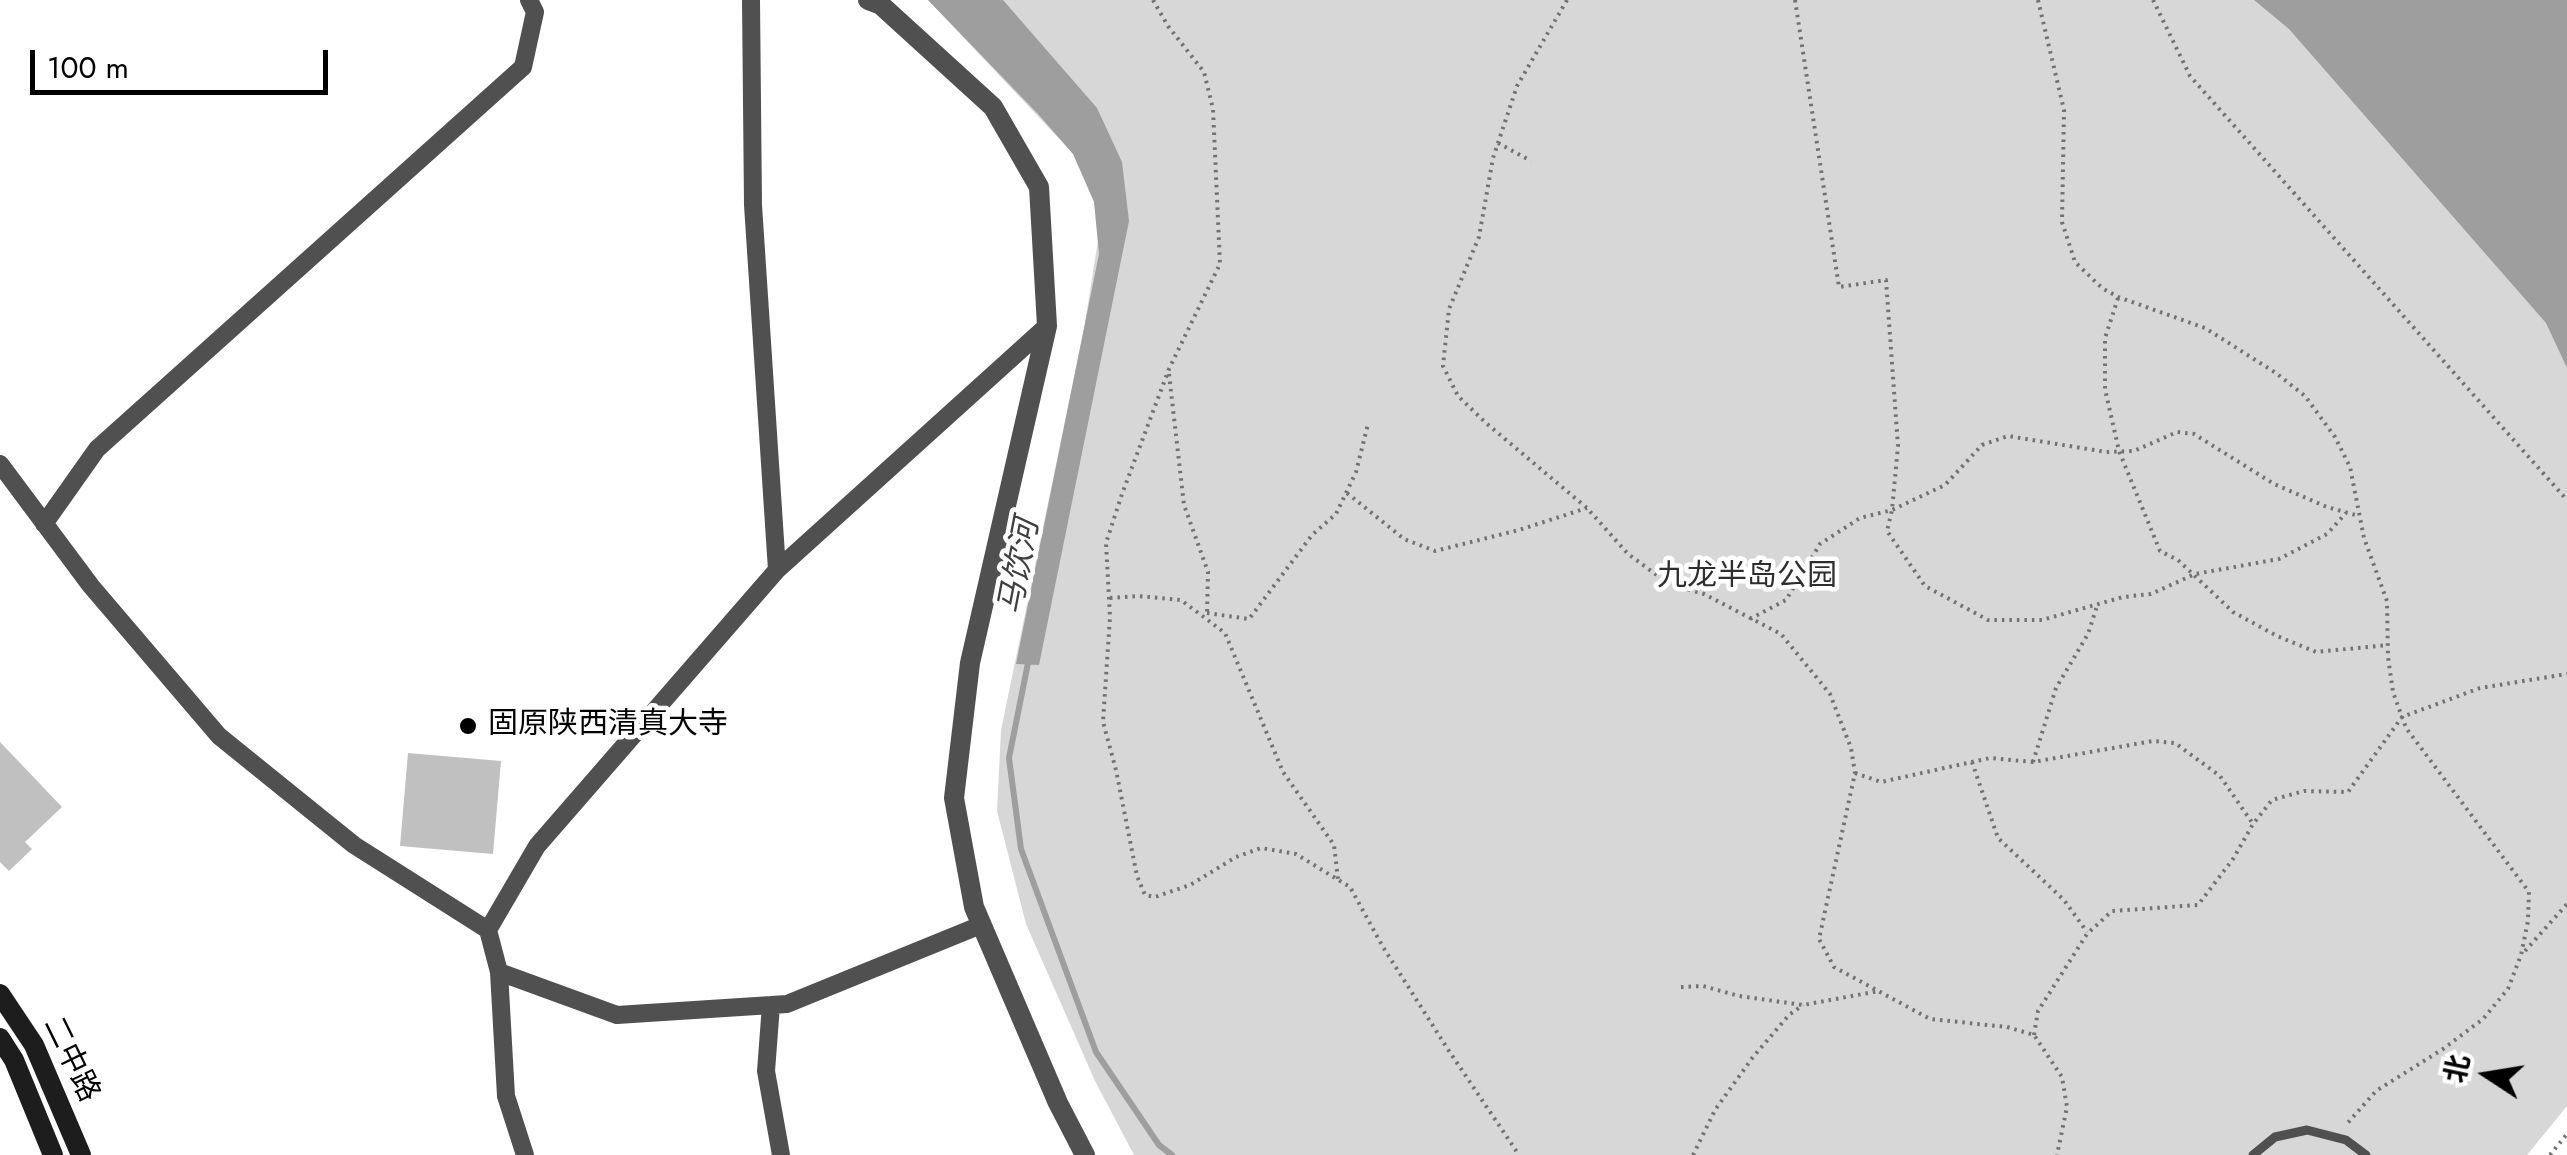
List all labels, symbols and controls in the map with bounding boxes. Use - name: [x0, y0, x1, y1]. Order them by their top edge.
- scale bar: [35, 30, 332, 92]
- text: 100 m: [47, 46, 129, 89]
- water label: 马饮河: [993, 516, 1049, 618]
- park label: 九龙半岛公园: [1657, 560, 1837, 596]
- place label: 固原陕西清真大寺: [488, 708, 728, 744]
- marker: 固原陕西清真大寺: [457, 715, 479, 737]
- street label: 二中路: [34, 1012, 106, 1108]
- north arrow: [2437, 1025, 2537, 1125]
- text: 北: [2434, 1051, 2480, 1087]

